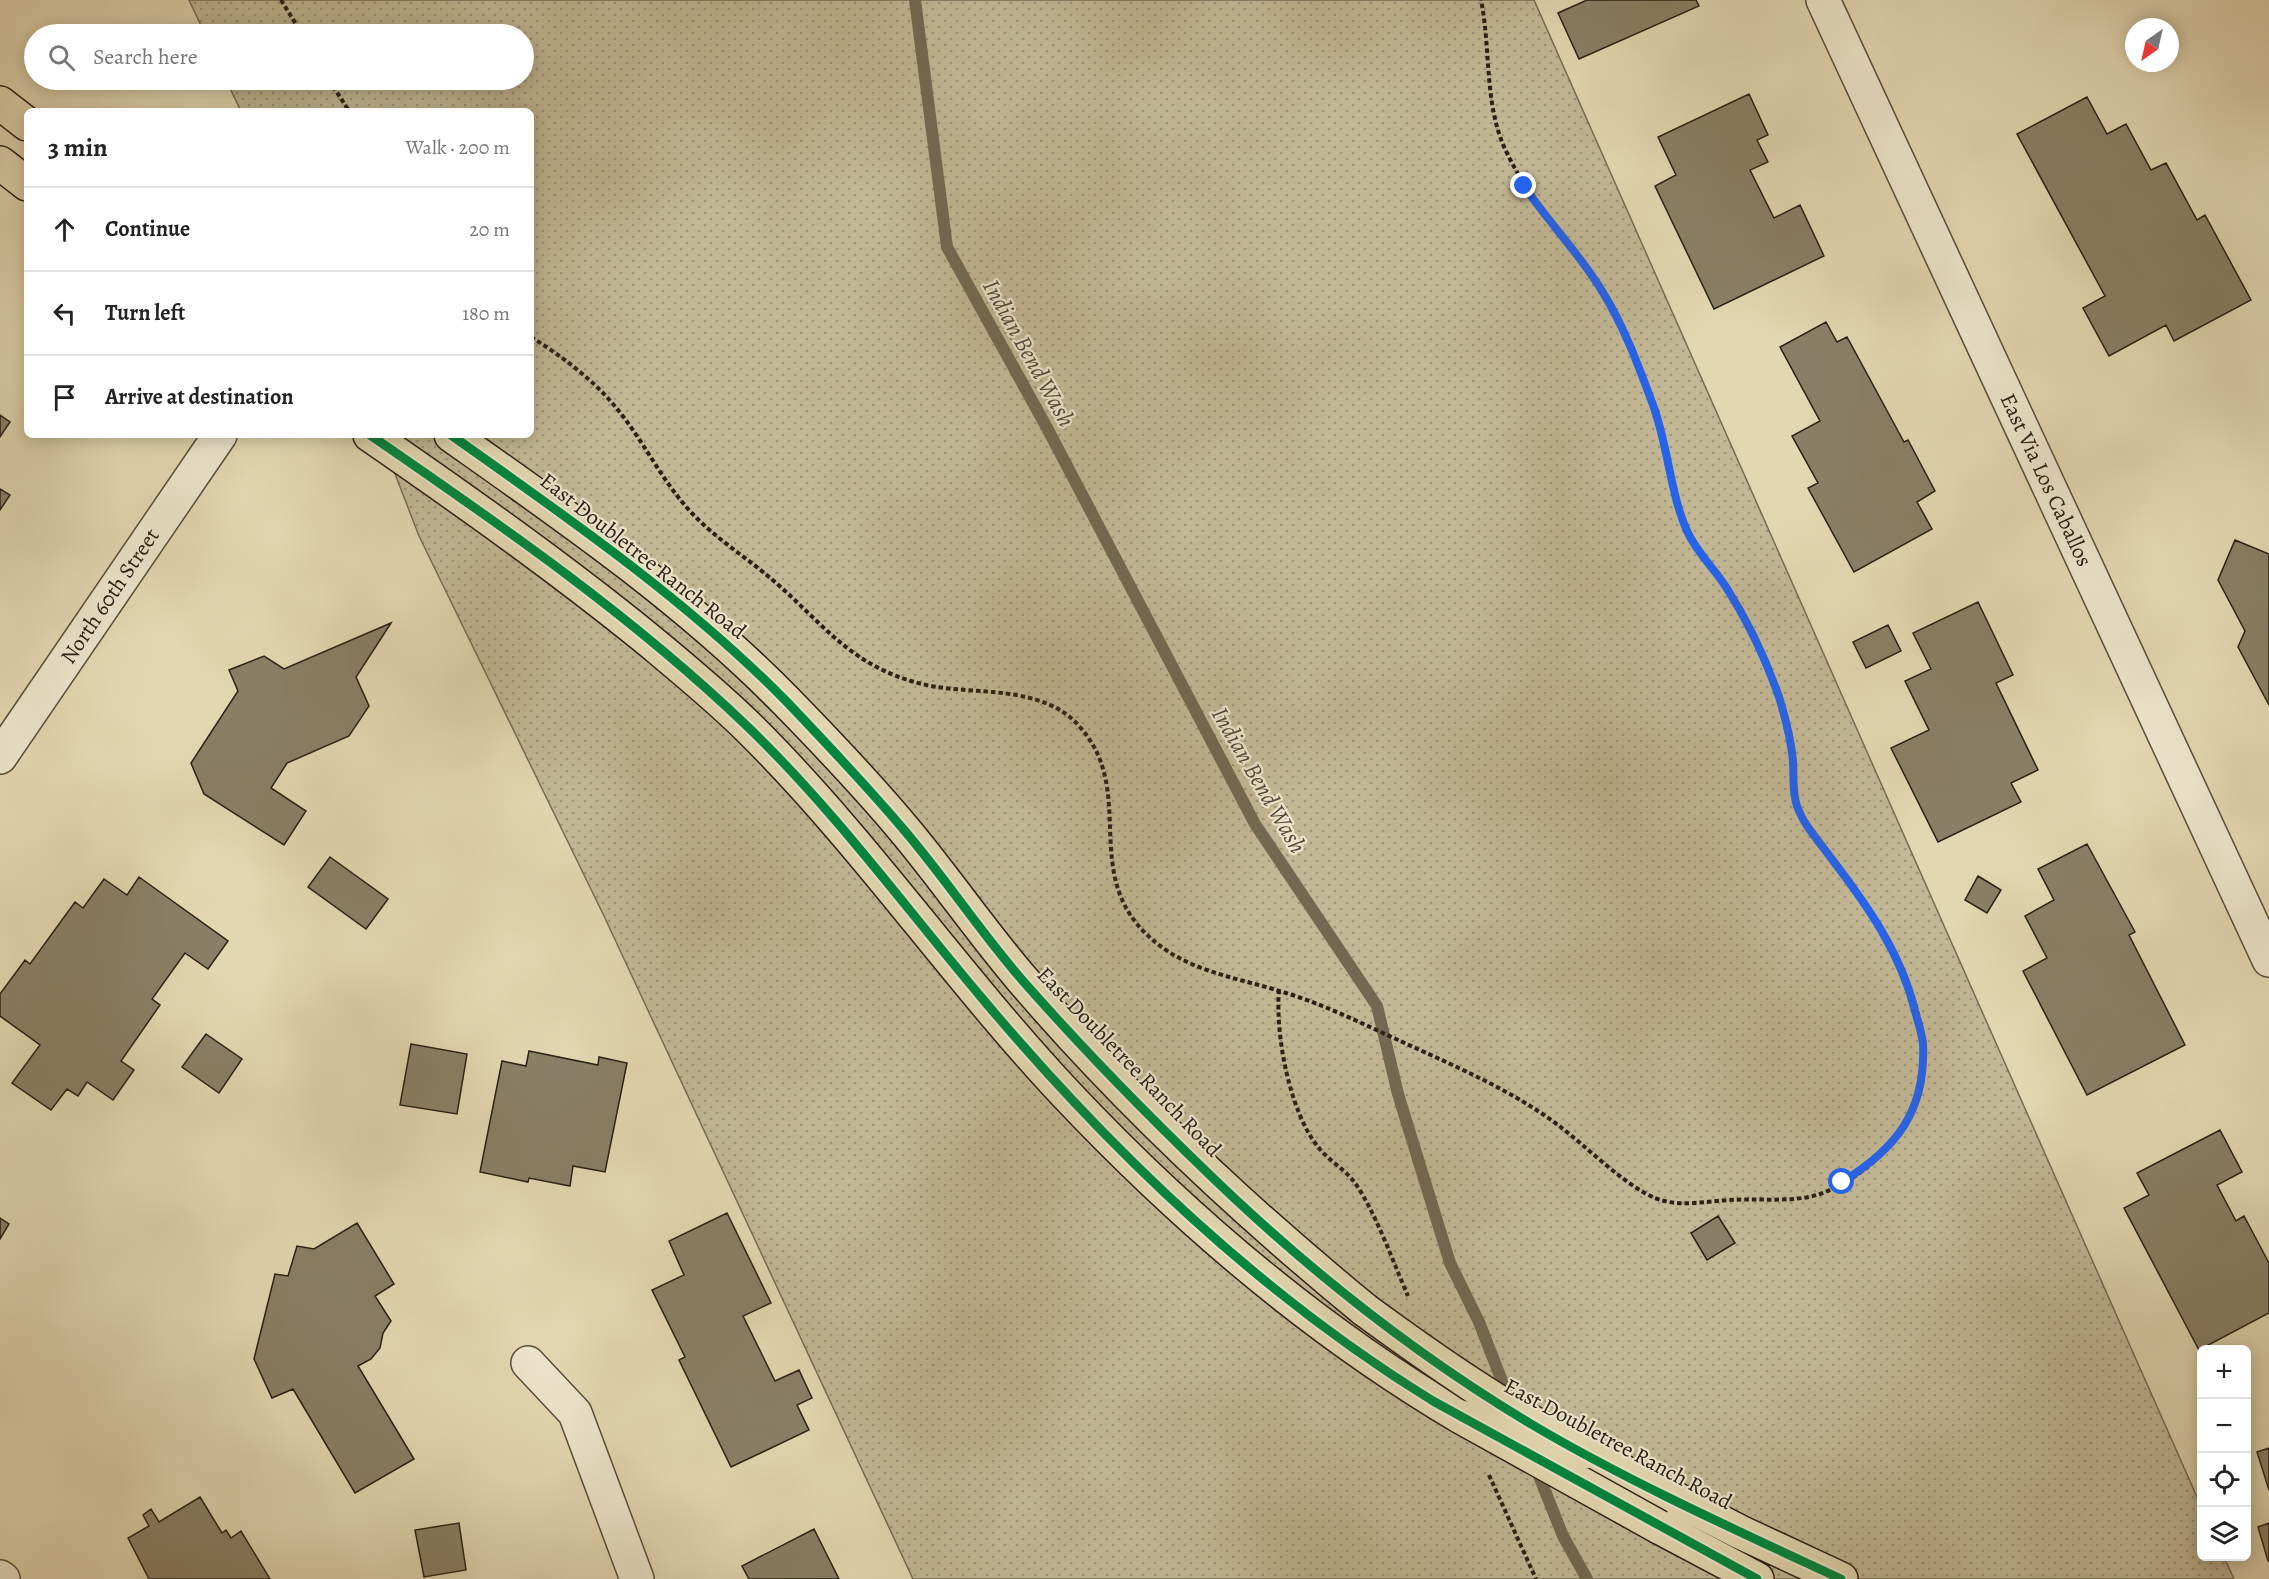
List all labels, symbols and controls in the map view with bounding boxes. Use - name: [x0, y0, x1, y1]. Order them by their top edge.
- north arrow: [2125, 18, 2179, 72]
- search box: [24, 24, 534, 90]
- icon: search: [45, 41, 78, 74]
- text: Search here: [93, 42, 198, 72]
- text: 3 min: [48, 130, 108, 165]
- text: Walk · 200 m: [406, 134, 510, 161]
- route end: [1510, 172, 1536, 198]
- icon: ahead: [48, 213, 81, 246]
- text: Continue: [105, 214, 190, 244]
- text: 20 m: [469, 216, 510, 243]
- water label: Indian Bend Wash: [975, 273, 1083, 433]
- icon: left: [48, 297, 81, 330]
- text: Turn left: [105, 298, 185, 328]
- text: 180 m: [462, 300, 510, 327]
- icon: arrive: [48, 381, 81, 414]
- text: Arrive at destination: [105, 382, 294, 412]
- street label: East Via Los Caballos: [1993, 388, 2099, 572]
- street label: East Doubletree Ranch Road: [534, 466, 752, 646]
- street label: North 60th Street: [54, 522, 166, 670]
- water label: Indian Bend Wash: [1204, 701, 1314, 859]
- street label: East Doubletree Ranch Road: [1030, 960, 1228, 1164]
- route start: [1828, 1168, 1854, 1194]
- map controls: [2197, 1345, 2251, 1561]
- button: +: [2197, 1345, 2251, 1399]
- street label: East Doubletree Ranch Road: [1499, 1371, 1737, 1517]
- button: −: [2197, 1399, 2251, 1453]
- button: locate: [2197, 1453, 2251, 1507]
- button: layers: [2197, 1507, 2251, 1561]

